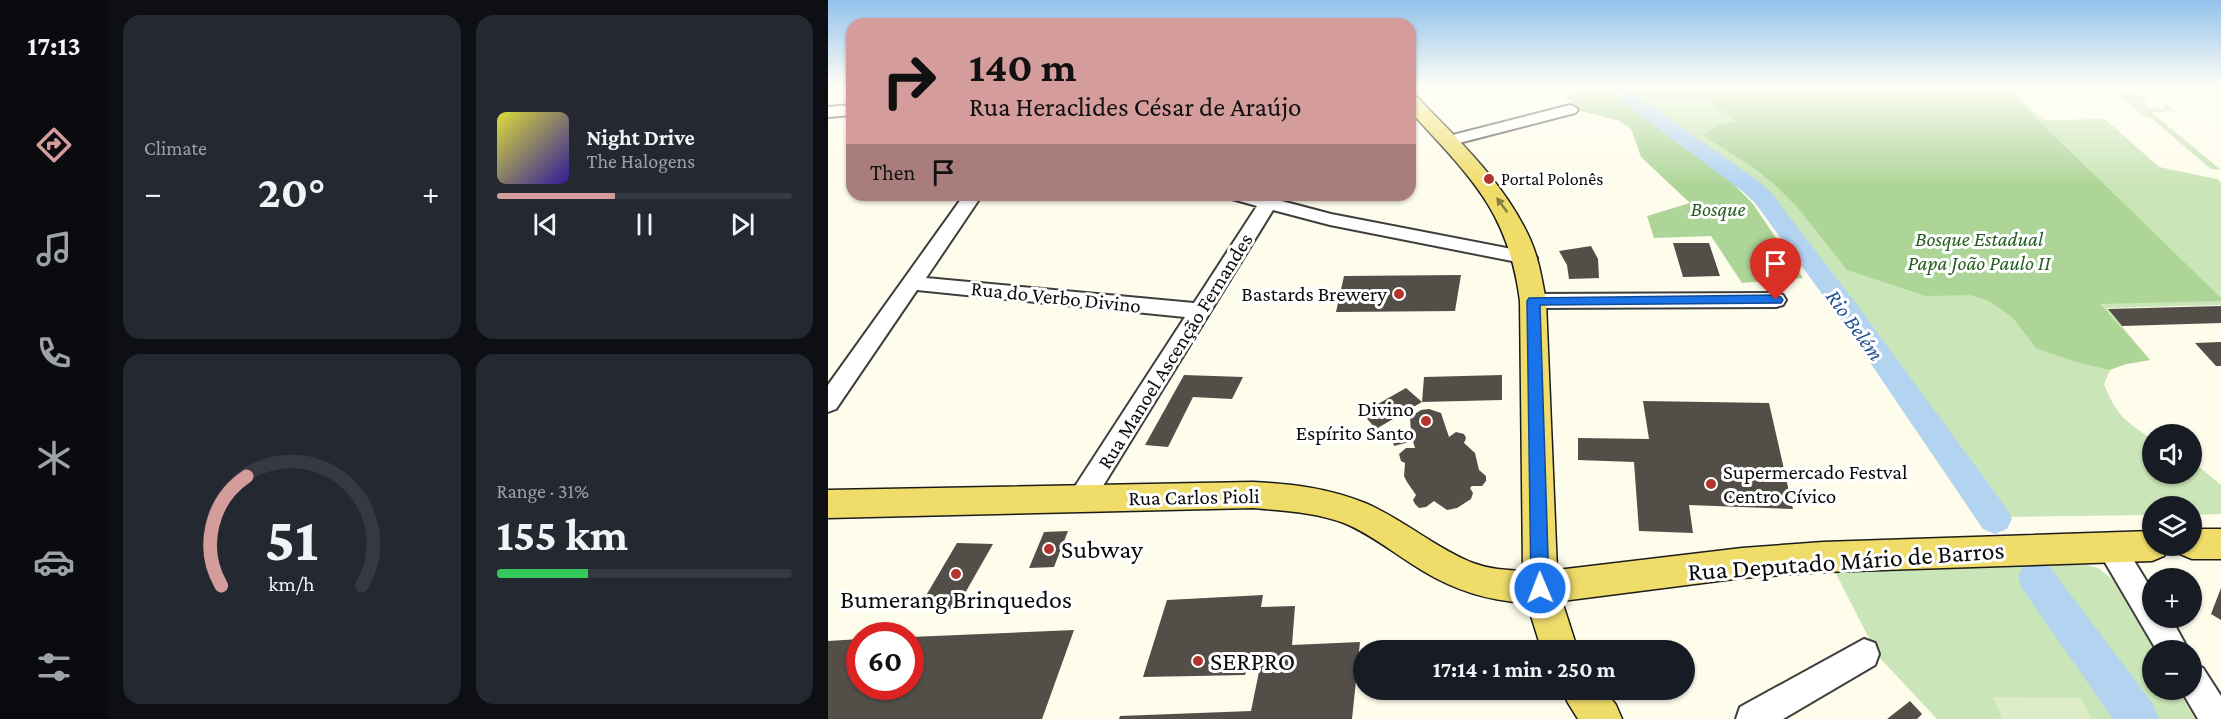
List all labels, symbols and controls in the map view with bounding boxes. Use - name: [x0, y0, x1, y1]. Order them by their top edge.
- text: 17:13: [27, 31, 81, 61]
- icon: right: [870, 42, 948, 120]
- text: 140 m: [969, 43, 1077, 90]
- text: Rua Heraclides César de Araújo: [969, 92, 1302, 122]
- icon: directions: [33, 124, 75, 166]
- text: Night Drive: [587, 125, 695, 150]
- text: Climate: [144, 137, 207, 159]
- text: The Halogens: [587, 150, 695, 172]
- icon: arrive: [927, 156, 960, 189]
- text: Then: [870, 160, 915, 185]
- text: 20°: [258, 167, 326, 217]
- place label: Portal Polonês: [1501, 169, 1603, 189]
- marker: Portal Polonês: [1482, 172, 1496, 186]
- text: −: [144, 174, 161, 211]
- text: +: [422, 174, 440, 211]
- one-way arrow: [1496, 197, 1508, 213]
- park label: Bosque: [1691, 197, 1745, 221]
- icon: previous: [529, 208, 562, 241]
- icon: pause: [628, 208, 661, 241]
- icon: next: [726, 208, 759, 241]
- park label: Bosque Estadual Papa João Paulo II: [1907, 227, 2051, 275]
- icon: music: [33, 228, 75, 270]
- street label: Rua Manoel Ascenção Fernandes: [1092, 229, 1258, 473]
- pin: [1750, 238, 1801, 300]
- icon: arrive: [1759, 247, 1792, 280]
- street label: Rua do Verbo Divino: [970, 276, 1142, 318]
- place label: Bastards Brewery: [1241, 282, 1387, 306]
- water label: Rio Belém: [1821, 285, 1889, 365]
- marker: Bastards Brewery: [1392, 287, 1406, 301]
- icon: phone: [33, 332, 75, 374]
- place label: Divino Espírito Santo: [1296, 397, 1414, 445]
- marker: Divino Espírito Santo: [1419, 414, 1433, 428]
- map controls: [2142, 424, 2202, 700]
- button: sound: [2142, 424, 2202, 484]
- icon: climate: [33, 437, 75, 479]
- place label: Supermercado Festval Centro Cívico: [1723, 460, 1908, 508]
- marker: Supermercado Festval Centro Cívico: [1704, 477, 1718, 491]
- text: Range · 31%: [497, 480, 589, 502]
- street label: Rua Carlos Pioli: [1128, 484, 1260, 510]
- button: layers: [2142, 496, 2202, 556]
- text: 51: [265, 504, 319, 573]
- text: 155 km: [497, 510, 628, 560]
- place label: Subway: [1061, 535, 1144, 564]
- street label: Rua Deputado Mário de Barros: [1687, 535, 2005, 587]
- icon: car: [33, 541, 75, 583]
- marker: Subway: [1042, 542, 1056, 556]
- position arrow: [1508, 556, 1572, 620]
- marker: Bumerang Brinquedos: [949, 567, 963, 581]
- button: +: [2142, 568, 2202, 628]
- text: km/h: [269, 572, 315, 596]
- place label: Bumerang Brinquedos: [840, 585, 1072, 614]
- speed limit sign: 60: [846, 622, 924, 700]
- button: −: [2142, 640, 2202, 700]
- icon: filters: [33, 646, 75, 688]
- place label: SERPRO: [1210, 647, 1295, 676]
- marker: SERPRO: [1191, 654, 1205, 668]
- text: 17:14 · 1 min · 250 m: [1433, 657, 1615, 682]

